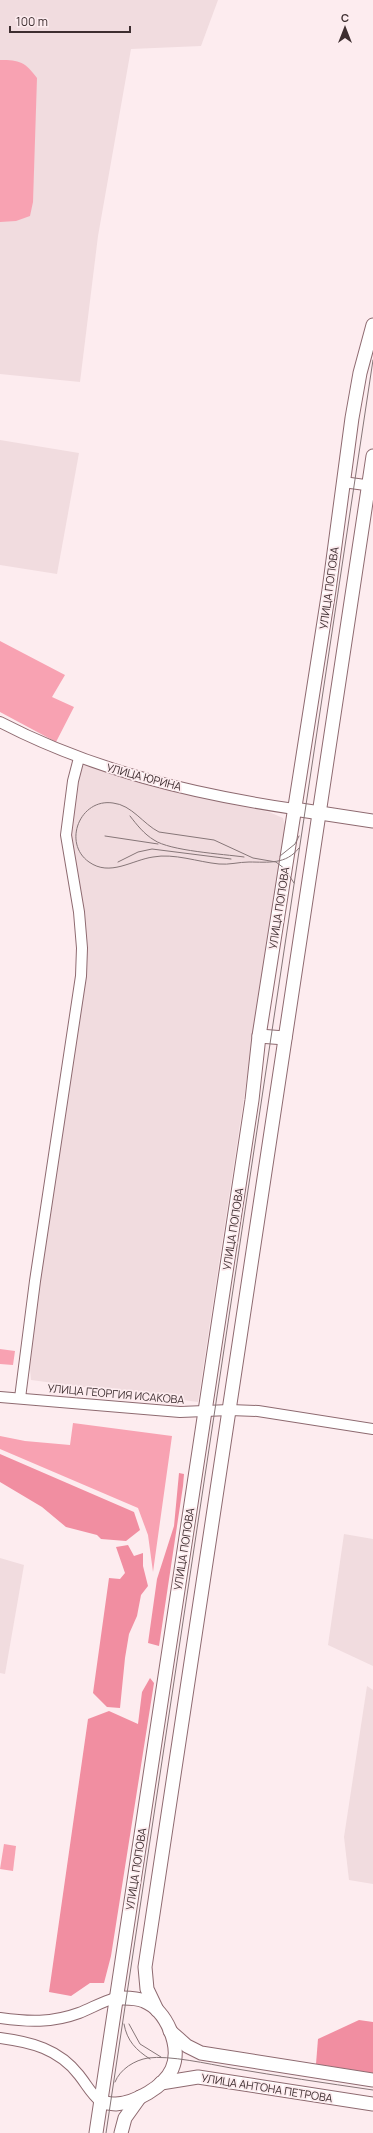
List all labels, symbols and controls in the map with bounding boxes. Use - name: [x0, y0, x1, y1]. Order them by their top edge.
- scale bar: [10, 8, 130, 34]
- north arrow: [325, 8, 365, 48]
- text: С: [341, 10, 349, 25]
- text: 100 m: [16, 13, 48, 30]
- street label: УЛИЦА ПОПОВА: [315, 546, 342, 630]
- street label: УЛИЦА ЮРИНА: [105, 759, 183, 794]
- street label: УЛИЦА ПОПОВА: [265, 866, 292, 950]
- street label: УЛИЦА ПОПОВА: [219, 1187, 246, 1271]
- street label: УЛИЦА ГЕОРГИЯ ИСАКОВА: [47, 1380, 185, 1407]
- street label: УЛИЦА ПОПОВА: [170, 1507, 197, 1591]
- street label: УЛИЦА ПОПОВА: [122, 1827, 149, 1911]
- street label: УЛИЦА АНТОНА ПЕТРОВА: [200, 2070, 334, 2105]

